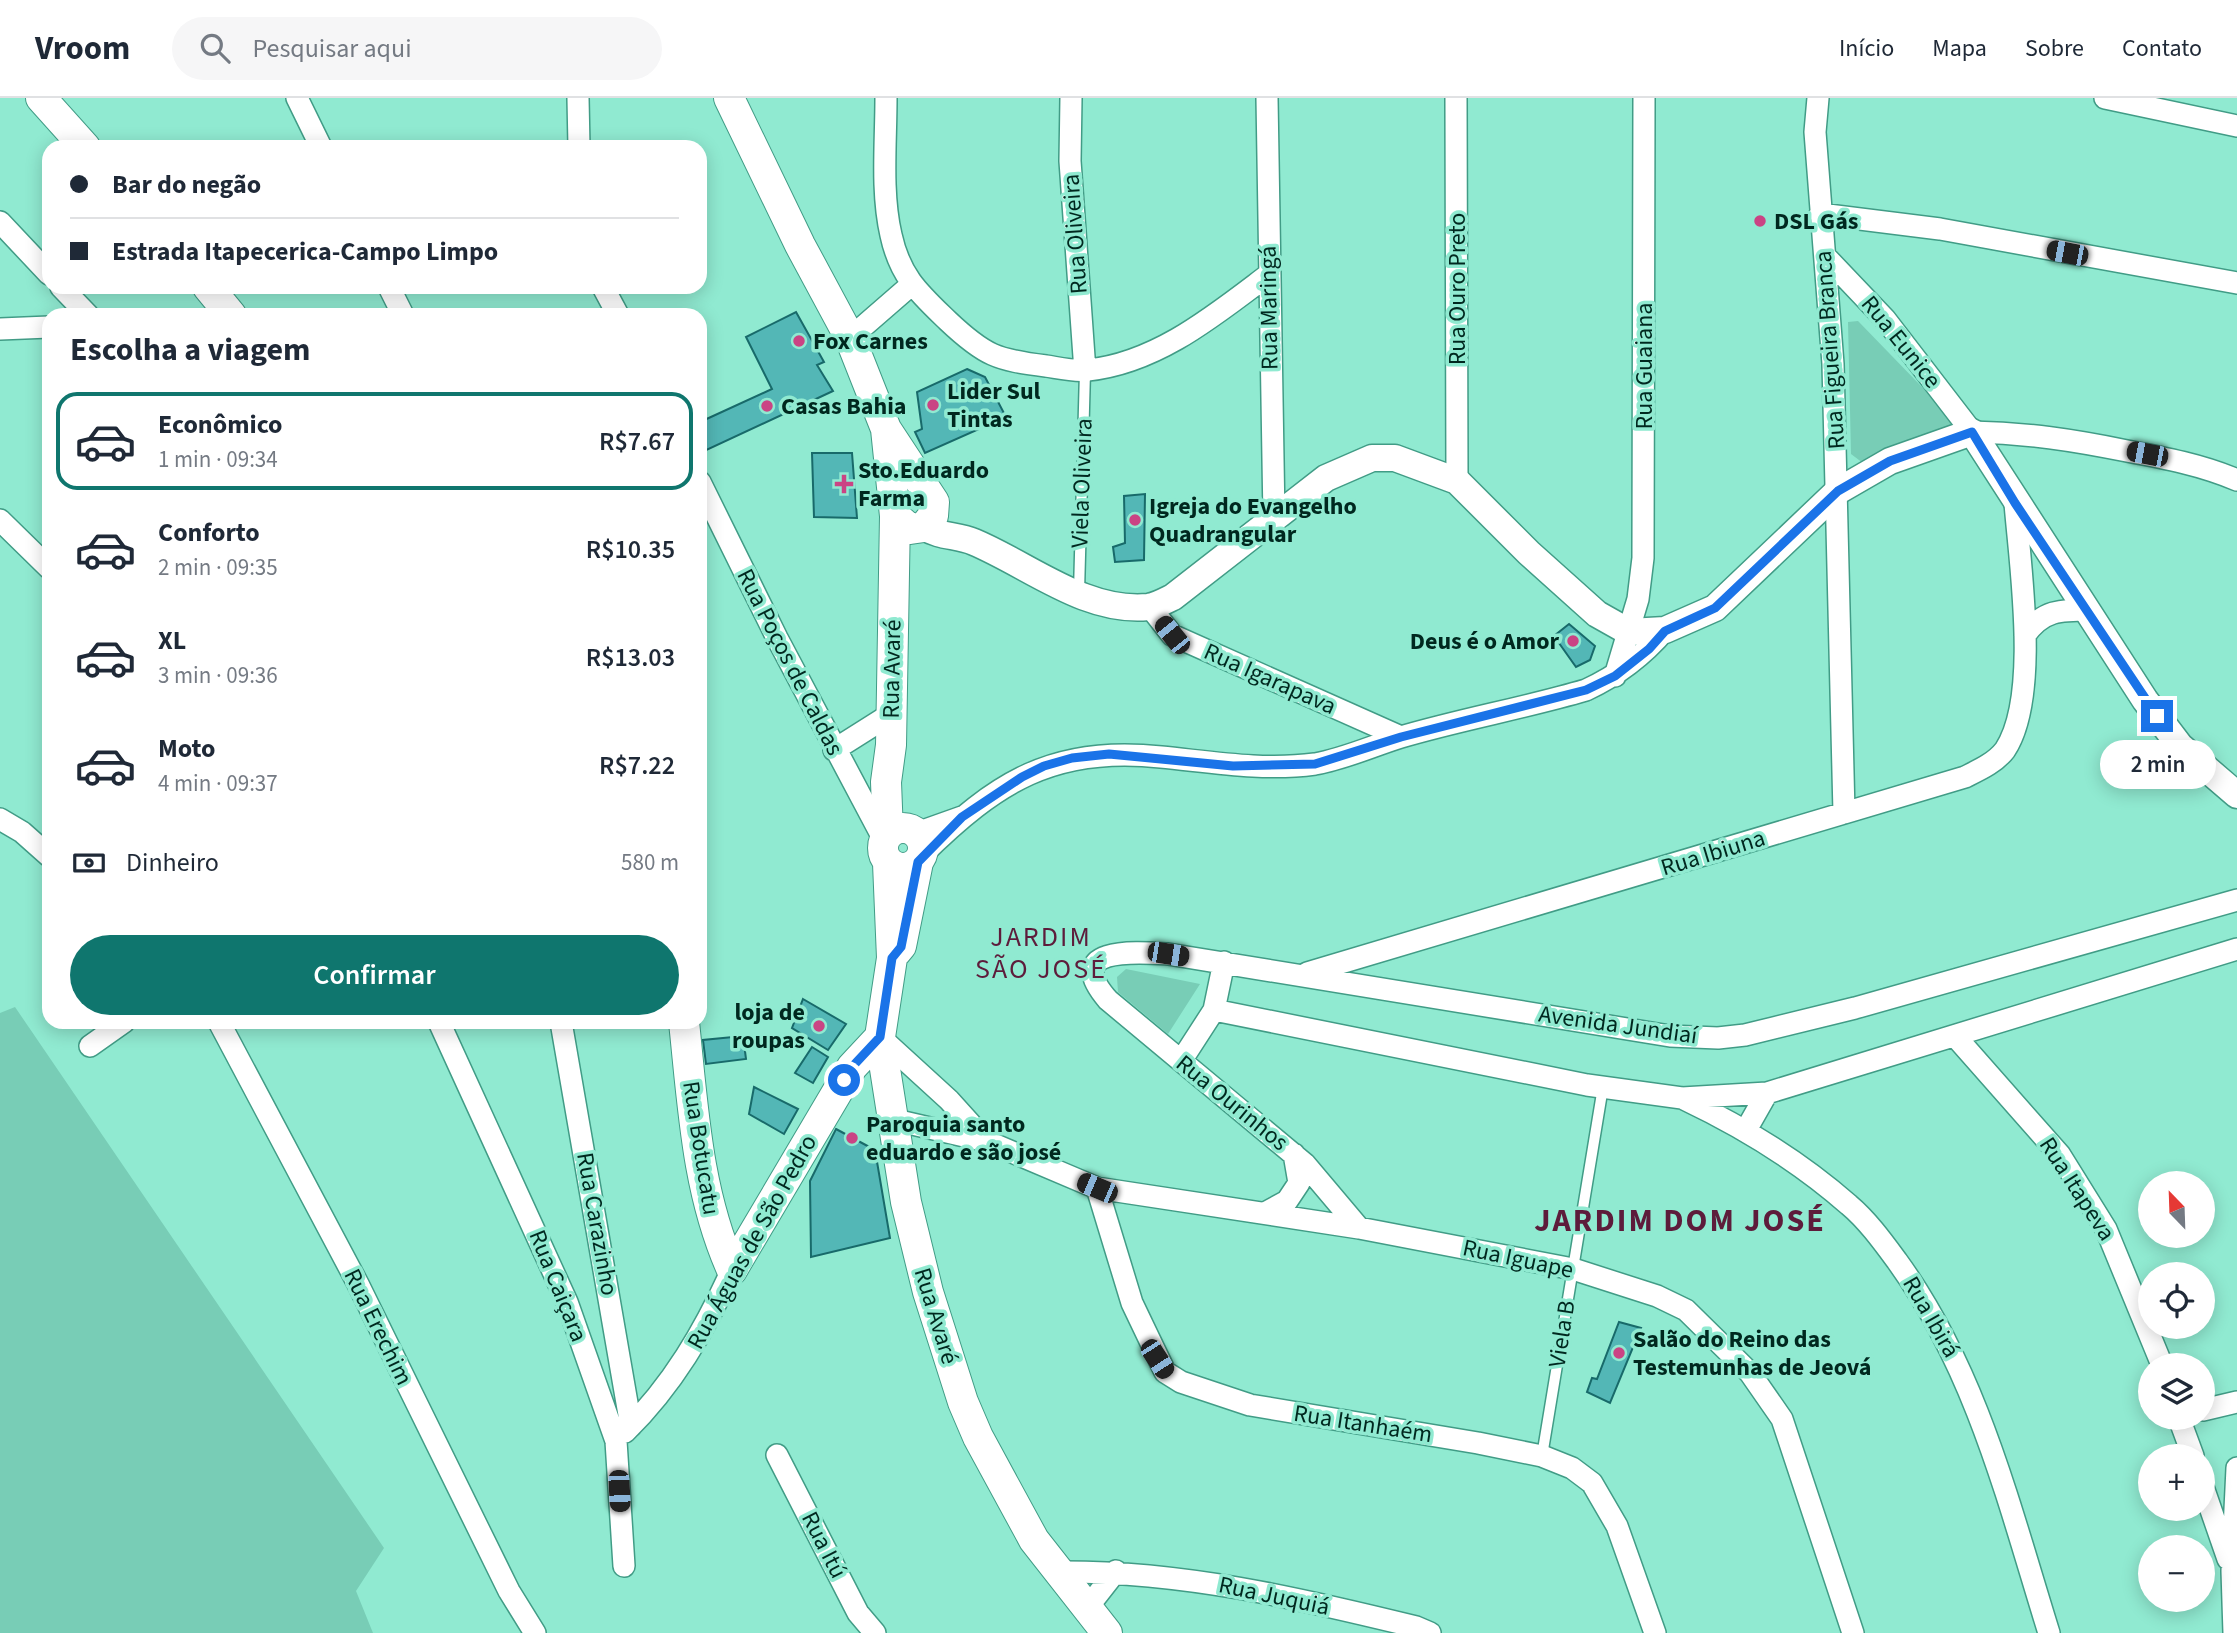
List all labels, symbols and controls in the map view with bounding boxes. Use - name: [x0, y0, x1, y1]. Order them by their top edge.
- search box: [172, 17, 662, 80]
- text: Vroom: [35, 25, 130, 72]
- icon: search: [196, 29, 234, 67]
- text: Pesquisar aqui: [252, 30, 412, 67]
- text: Início: [1839, 31, 1894, 66]
- text: Mapa: [1932, 31, 1987, 66]
- text: Sobre: [2025, 31, 2084, 66]
- text: Contato: [2122, 31, 2202, 66]
- text: Bar do negão: [112, 166, 261, 203]
- street label: Rua Oliveira: [1053, 173, 1097, 295]
- place label: DSL Gás: [1774, 204, 1858, 239]
- street label: Rua Ouro Preto: [1440, 213, 1475, 365]
- marker: DSL Gás: [1752, 213, 1768, 229]
- text: Estrada Itapecerica-Campo Limpo: [112, 233, 498, 270]
- car: [2045, 239, 2090, 267]
- street label: Rua Maringá: [1250, 246, 1288, 370]
- street label: Rua Figueira Branca: [1806, 250, 1854, 450]
- street label: Rua Eunice: [1853, 288, 1949, 396]
- street label: Rua Guaiana: [1627, 303, 1662, 429]
- place label: Fox Carnes: [813, 324, 928, 359]
- text: Escolha a viagem: [70, 327, 310, 373]
- marker: Fox Carnes: [791, 333, 807, 349]
- place label: Lider Sul Tintas: [947, 374, 1041, 437]
- place label: Casas Bahia: [781, 389, 906, 424]
- marker: Lider Sul Tintas: [925, 397, 941, 413]
- marker: Casas Bahia: [759, 398, 775, 414]
- text: Econômico: [158, 406, 283, 443]
- icon: car: [74, 410, 137, 473]
- street label: Viela Oliveira: [1062, 417, 1102, 549]
- text: R$7.67: [599, 423, 675, 460]
- car: [2125, 440, 2170, 468]
- text: 1 min · 09:34: [158, 443, 278, 476]
- place label: Sto.Eduardo Farma: [858, 453, 989, 516]
- marker: Sto.Eduardo Farma: [836, 476, 852, 492]
- place label: Igreja do Evangelho Quadrangular: [1149, 489, 1357, 552]
- marker: Igreja do Evangelho Quadrangular: [1127, 512, 1143, 528]
- text: Conforto: [158, 514, 260, 551]
- icon: car: [74, 518, 137, 581]
- text: R$10.35: [586, 531, 675, 568]
- text: 2 min · 09:35: [158, 551, 278, 584]
- street label: Rua Poços de Caldas: [728, 563, 852, 761]
- car: [1151, 612, 1194, 658]
- street label: Rua Avaré: [874, 619, 910, 719]
- text: XL: [158, 622, 186, 659]
- place label: Deus é o Amor: [1410, 624, 1559, 659]
- icon: car: [74, 626, 137, 689]
- marker: Deus é o Amor: [1565, 633, 1581, 649]
- street label: Rua Igarapava: [1198, 634, 1342, 724]
- text: R$13.03: [586, 639, 675, 676]
- text: 3 min · 09:36: [158, 659, 278, 692]
- route end: [2141, 700, 2173, 732]
- text: Moto: [158, 730, 215, 767]
- icon: car: [74, 734, 137, 797]
- callout: 2 min: [2099, 740, 2215, 790]
- text: R$7.22: [599, 747, 675, 784]
- text: 2 min: [2131, 748, 2185, 781]
- text: 4 min · 09:37: [158, 767, 278, 800]
- street label: Rua Ibiuna: [1657, 821, 1769, 885]
- icon: cash: [70, 844, 108, 882]
- text: Dinheiro: [126, 844, 219, 881]
- text: 580 m: [621, 846, 679, 879]
- district label: JARDIM SÃO JOSÉ: [975, 917, 1107, 989]
- button: Confirmar: [70, 935, 679, 1015]
- car: [1146, 940, 1191, 968]
- place label: loja de roupas: [732, 995, 805, 1058]
- street label: Avenida Jundiaí: [1536, 997, 1701, 1054]
- marker: loja de roupas: [811, 1018, 827, 1034]
- street label: Rua Ourinhos: [1168, 1047, 1296, 1159]
- route start: [828, 1064, 860, 1096]
- street label: Rua Botucatu: [673, 1079, 729, 1217]
- place label: Paroquia santo eduardo e são josé: [866, 1107, 1061, 1170]
- street label: Rua Águas de São Pedro: [678, 1128, 826, 1356]
- marker: Paroquia santo eduardo e são josé: [844, 1130, 860, 1146]
- street label: Rua Itapeva: [2030, 1130, 2124, 1248]
- street label: Rua Carazinho: [567, 1150, 627, 1298]
- car: [1074, 1170, 1121, 1206]
- north arrow: [2138, 1171, 2216, 1248]
- map controls: [2138, 1171, 2215, 1612]
- district label: JARDIM DOM JOSÉ: [1534, 1198, 1826, 1244]
- street label: Rua Caiçara: [520, 1225, 596, 1347]
- street label: Rua Iguape: [1459, 1230, 1577, 1288]
- button: locate: [2138, 1262, 2215, 1339]
- street label: Rua Erechim: [335, 1263, 421, 1391]
- street label: Rua Avaré: [905, 1263, 967, 1369]
- street label: Rua Ibirá: [1894, 1270, 1968, 1364]
- street label: Viela B: [1539, 1298, 1585, 1370]
- place label: Salão do Reino das Testemunhas de Jeová: [1633, 1322, 1871, 1385]
- car: [1137, 1336, 1178, 1382]
- marker: Salão do Reino das Testemunhas de Jeová: [1611, 1345, 1627, 1361]
- button: layers: [2138, 1353, 2215, 1430]
- street label: Rua Itanhaém: [1291, 1396, 1435, 1452]
- button: +: [2138, 1444, 2215, 1521]
- car: [608, 1469, 631, 1513]
- street label: Rua Itú: [792, 1505, 856, 1585]
- button: −: [2138, 1535, 2215, 1612]
- street label: Rua Juquiá: [1215, 1567, 1333, 1625]

